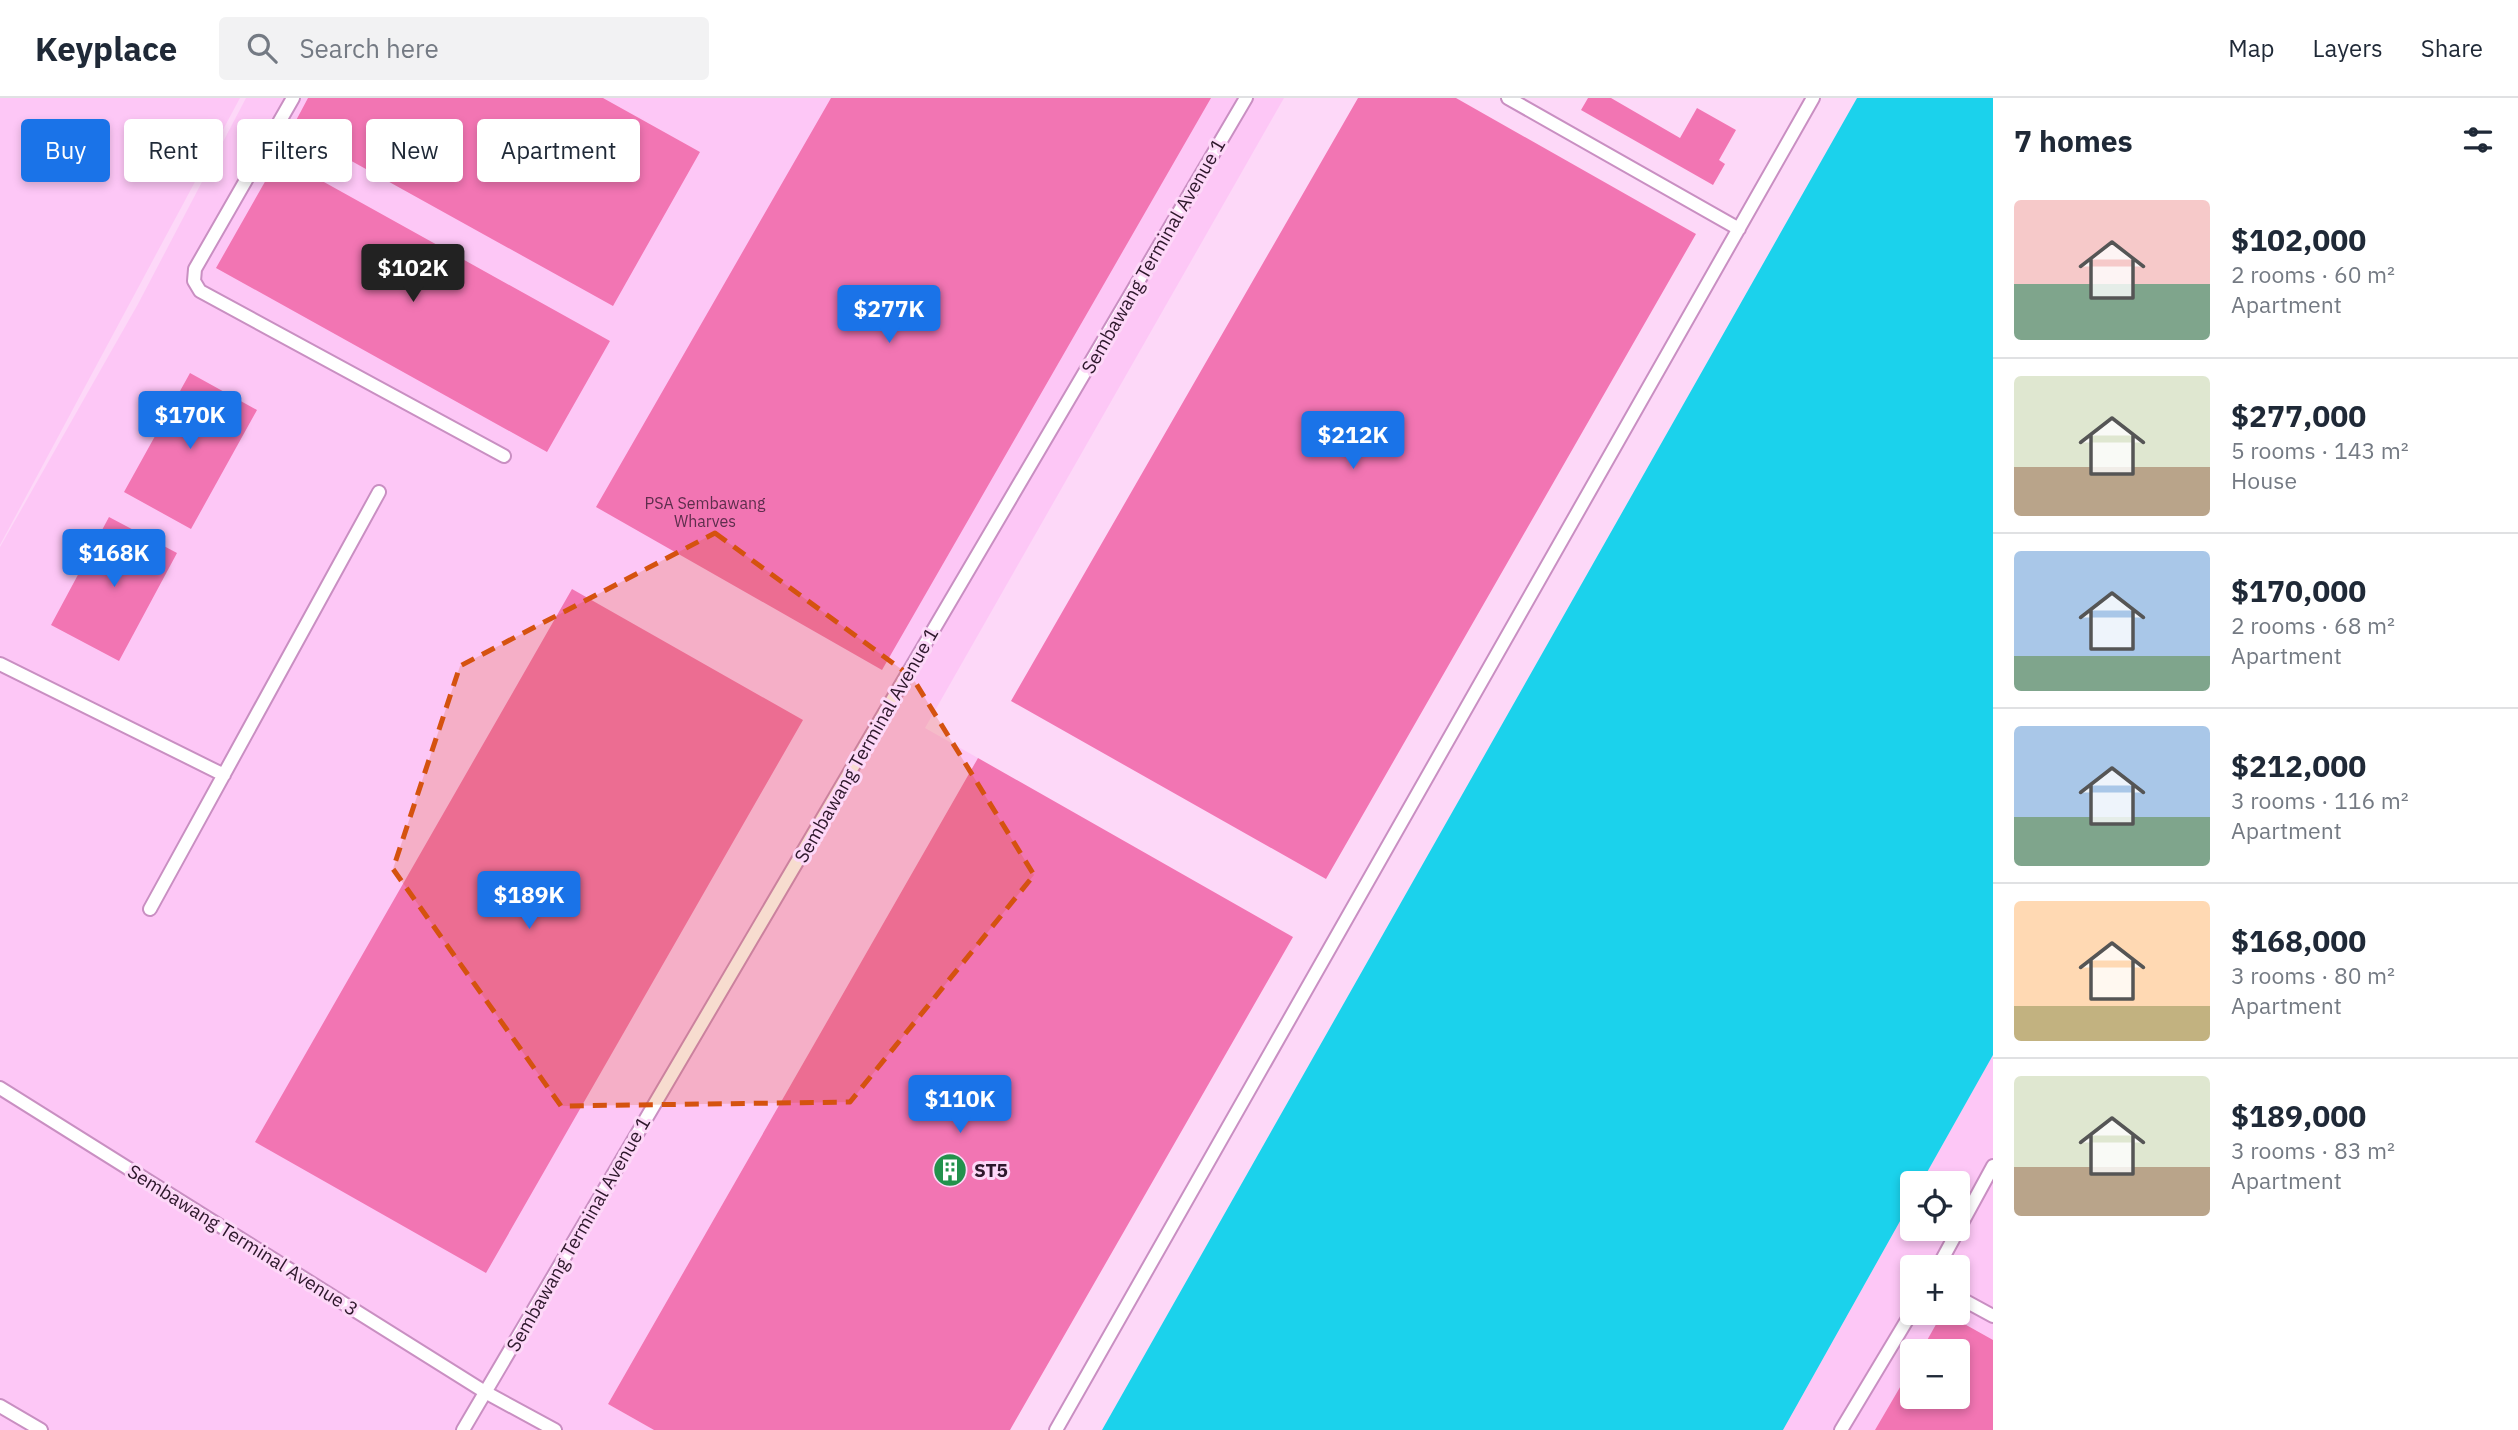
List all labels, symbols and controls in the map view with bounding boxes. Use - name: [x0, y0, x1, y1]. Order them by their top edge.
- search box: [219, 17, 709, 80]
- text: Keyplace: [35, 27, 177, 70]
- icon: search: [243, 29, 281, 67]
- text: Search here: [299, 31, 439, 65]
- text: Map: [2228, 32, 2275, 64]
- text: Layers: [2313, 32, 2383, 64]
- text: Share: [2421, 32, 2483, 64]
- chip: Buy: [21, 119, 110, 182]
- chip: Rent: [124, 119, 223, 182]
- chip: Filters: [237, 119, 352, 182]
- chip: New: [366, 119, 463, 182]
- chip: Apartment: [477, 119, 640, 182]
- text: 7 homes: [2014, 121, 2133, 160]
- icon: filters: [2459, 121, 2497, 159]
- street label: Sembawang Terminal Avenue 1: [1076, 134, 1230, 378]
- text: $102,000: [2231, 220, 2366, 259]
- icon: home: [2070, 228, 2154, 312]
- pin: $102K: [364, 244, 462, 304]
- text: $102K: [377, 252, 449, 282]
- text: 2 rooms · 60 m²: [2231, 259, 2395, 289]
- pin: $277K: [840, 286, 938, 345]
- text: Apartment: [2231, 289, 2342, 319]
- text: $277K: [853, 293, 925, 323]
- pin: $170K: [141, 392, 239, 451]
- text: $277,000: [2231, 396, 2366, 435]
- text: $170K: [154, 399, 226, 429]
- icon: home: [2070, 404, 2154, 488]
- pin: $212K: [1304, 412, 1402, 471]
- text: $212K: [1317, 419, 1389, 449]
- text: 5 rooms · 143 m²: [2231, 435, 2409, 465]
- text: House: [2231, 465, 2297, 495]
- house number: PSA Sembawang Wharves: [644, 493, 766, 531]
- pin: $168K: [65, 530, 163, 589]
- text: $168K: [78, 537, 150, 567]
- text: $170,000: [2231, 571, 2366, 610]
- icon: home: [2070, 579, 2154, 663]
- text: 2 rooms · 68 m²: [2231, 610, 2395, 640]
- street label: Sembawang Terminal Avenue 1: [789, 623, 943, 867]
- text: Apartment: [2231, 640, 2342, 670]
- text: $212,000: [2231, 746, 2366, 785]
- icon: home: [2070, 754, 2154, 838]
- text: 3 rooms · 116 m²: [2231, 785, 2409, 815]
- text: Apartment: [2231, 815, 2342, 845]
- pin: $189K: [480, 872, 578, 931]
- text: $189K: [493, 879, 565, 909]
- text: $168,000: [2231, 921, 2366, 960]
- icon: home: [2070, 929, 2154, 1013]
- text: 3 rooms · 80 m²: [2231, 960, 2395, 990]
- text: Apartment: [2231, 990, 2342, 1020]
- pin: $110K: [911, 1076, 1009, 1135]
- text: $110K: [924, 1083, 996, 1113]
- text: $189,000: [2231, 1096, 2366, 1135]
- icon: home: [2070, 1104, 2154, 1188]
- street label: Sembawang Terminal Avenue 1: [501, 1112, 655, 1356]
- text: 3 rooms · 83 m²: [2231, 1135, 2395, 1165]
- building icon: ST5: [931, 1151, 969, 1189]
- place label: ST5: [974, 1158, 1008, 1182]
- street label: Sembawang Terminal Avenue 3: [123, 1159, 363, 1321]
- text: Apartment: [2231, 1165, 2342, 1195]
- map controls: [1900, 1171, 1970, 1409]
- button: locate: [1900, 1171, 1970, 1241]
- button: +: [1900, 1255, 1970, 1325]
- button: −: [1900, 1339, 1970, 1409]

